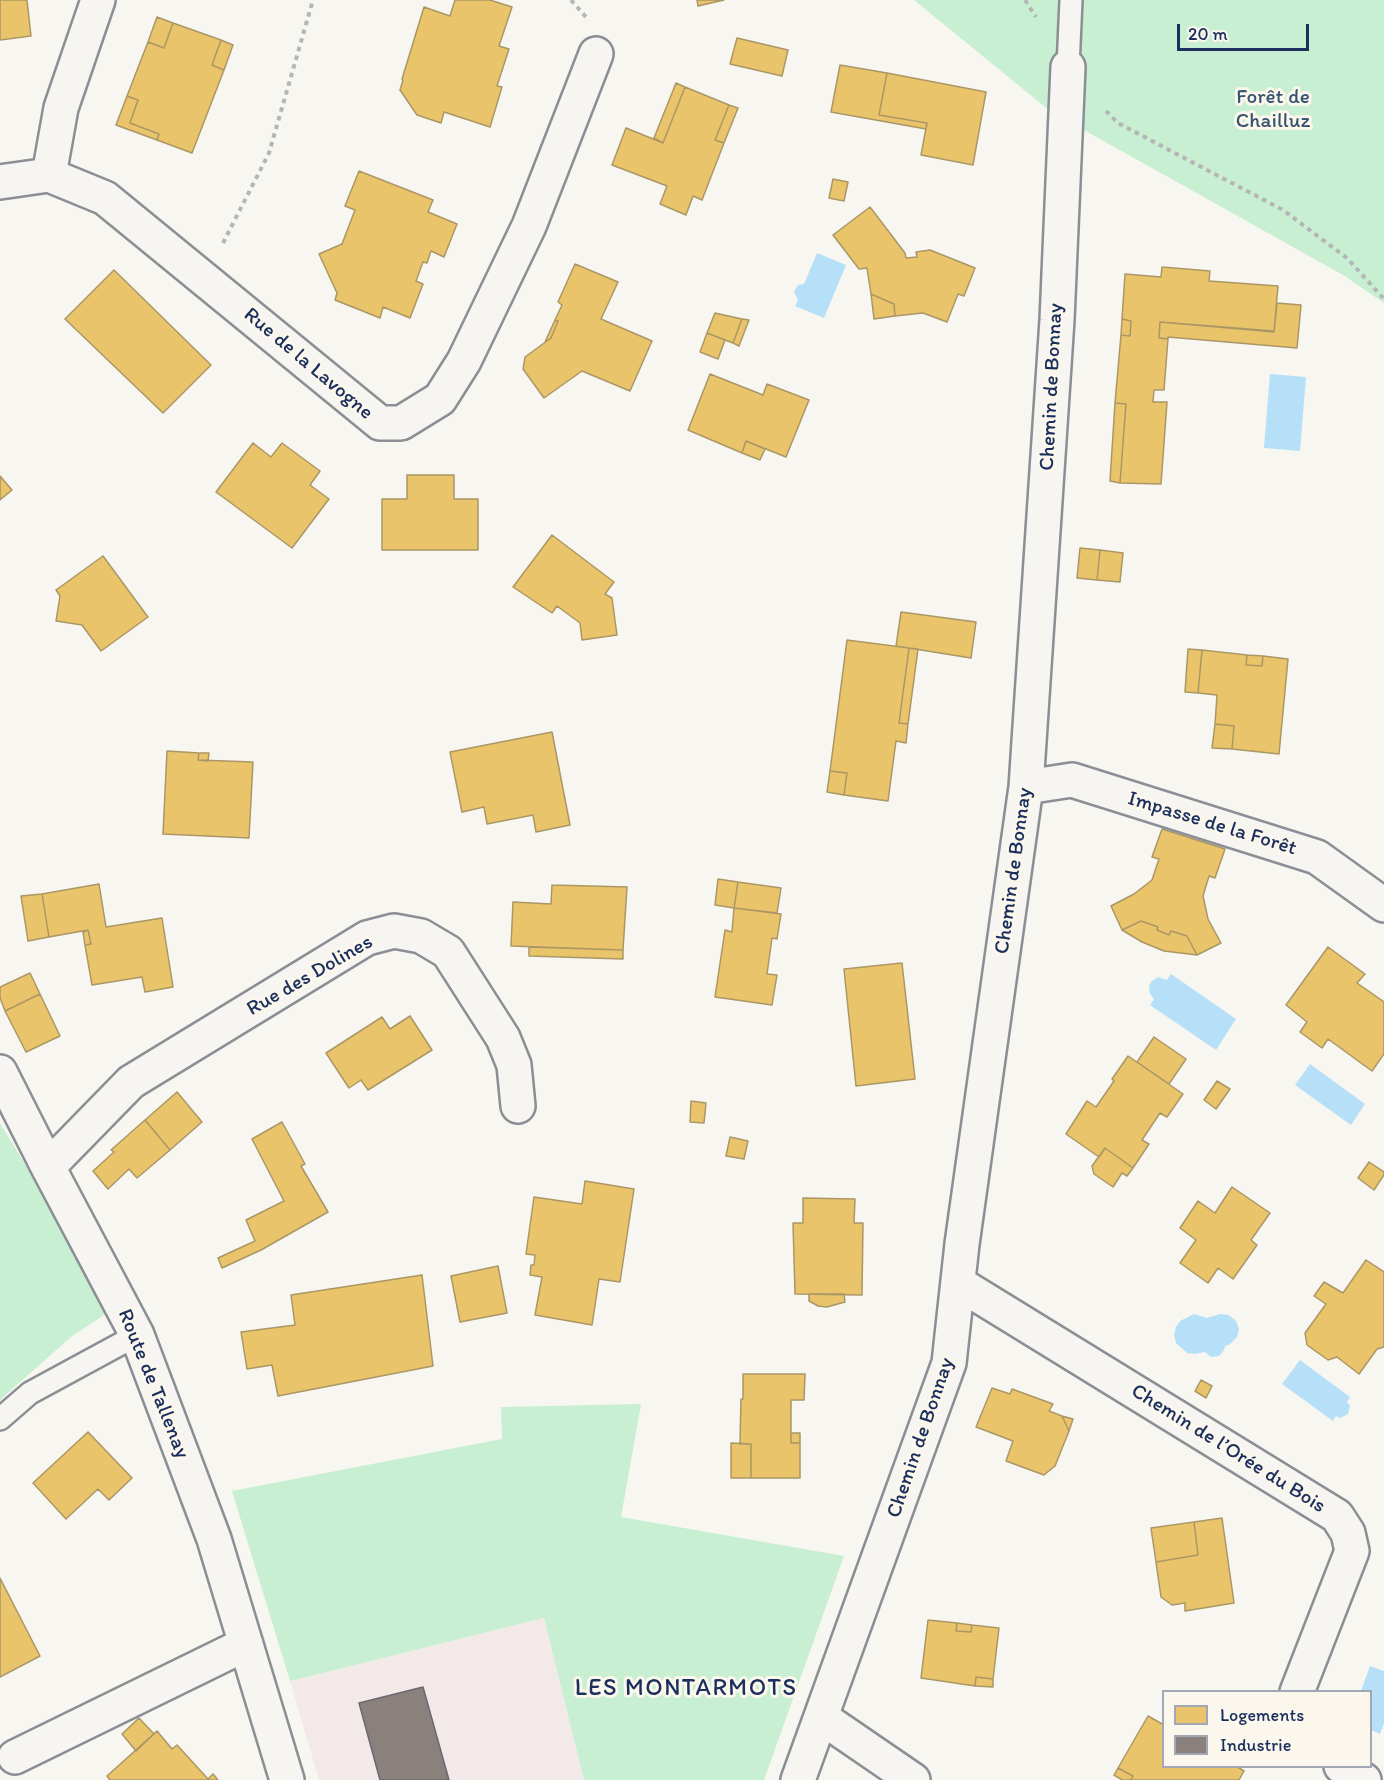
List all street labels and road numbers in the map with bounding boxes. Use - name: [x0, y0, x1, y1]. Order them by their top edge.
- street label: Rue de la Lavogne: [238, 302, 378, 426]
- street label: Chemin de Bonnay: [1035, 303, 1069, 471]
- street label: Chemin de Bonnay: [990, 786, 1038, 956]
- street label: Impasse de la Forêt: [1125, 786, 1299, 862]
- street label: Rue des Dolines: [243, 930, 377, 1022]
- street label: Route de Tallenay: [112, 1306, 194, 1462]
- street label: Chemin de Bonnay: [882, 1355, 960, 1521]
- street label: Chemin de l’Orée du Bois: [1126, 1379, 1330, 1519]

